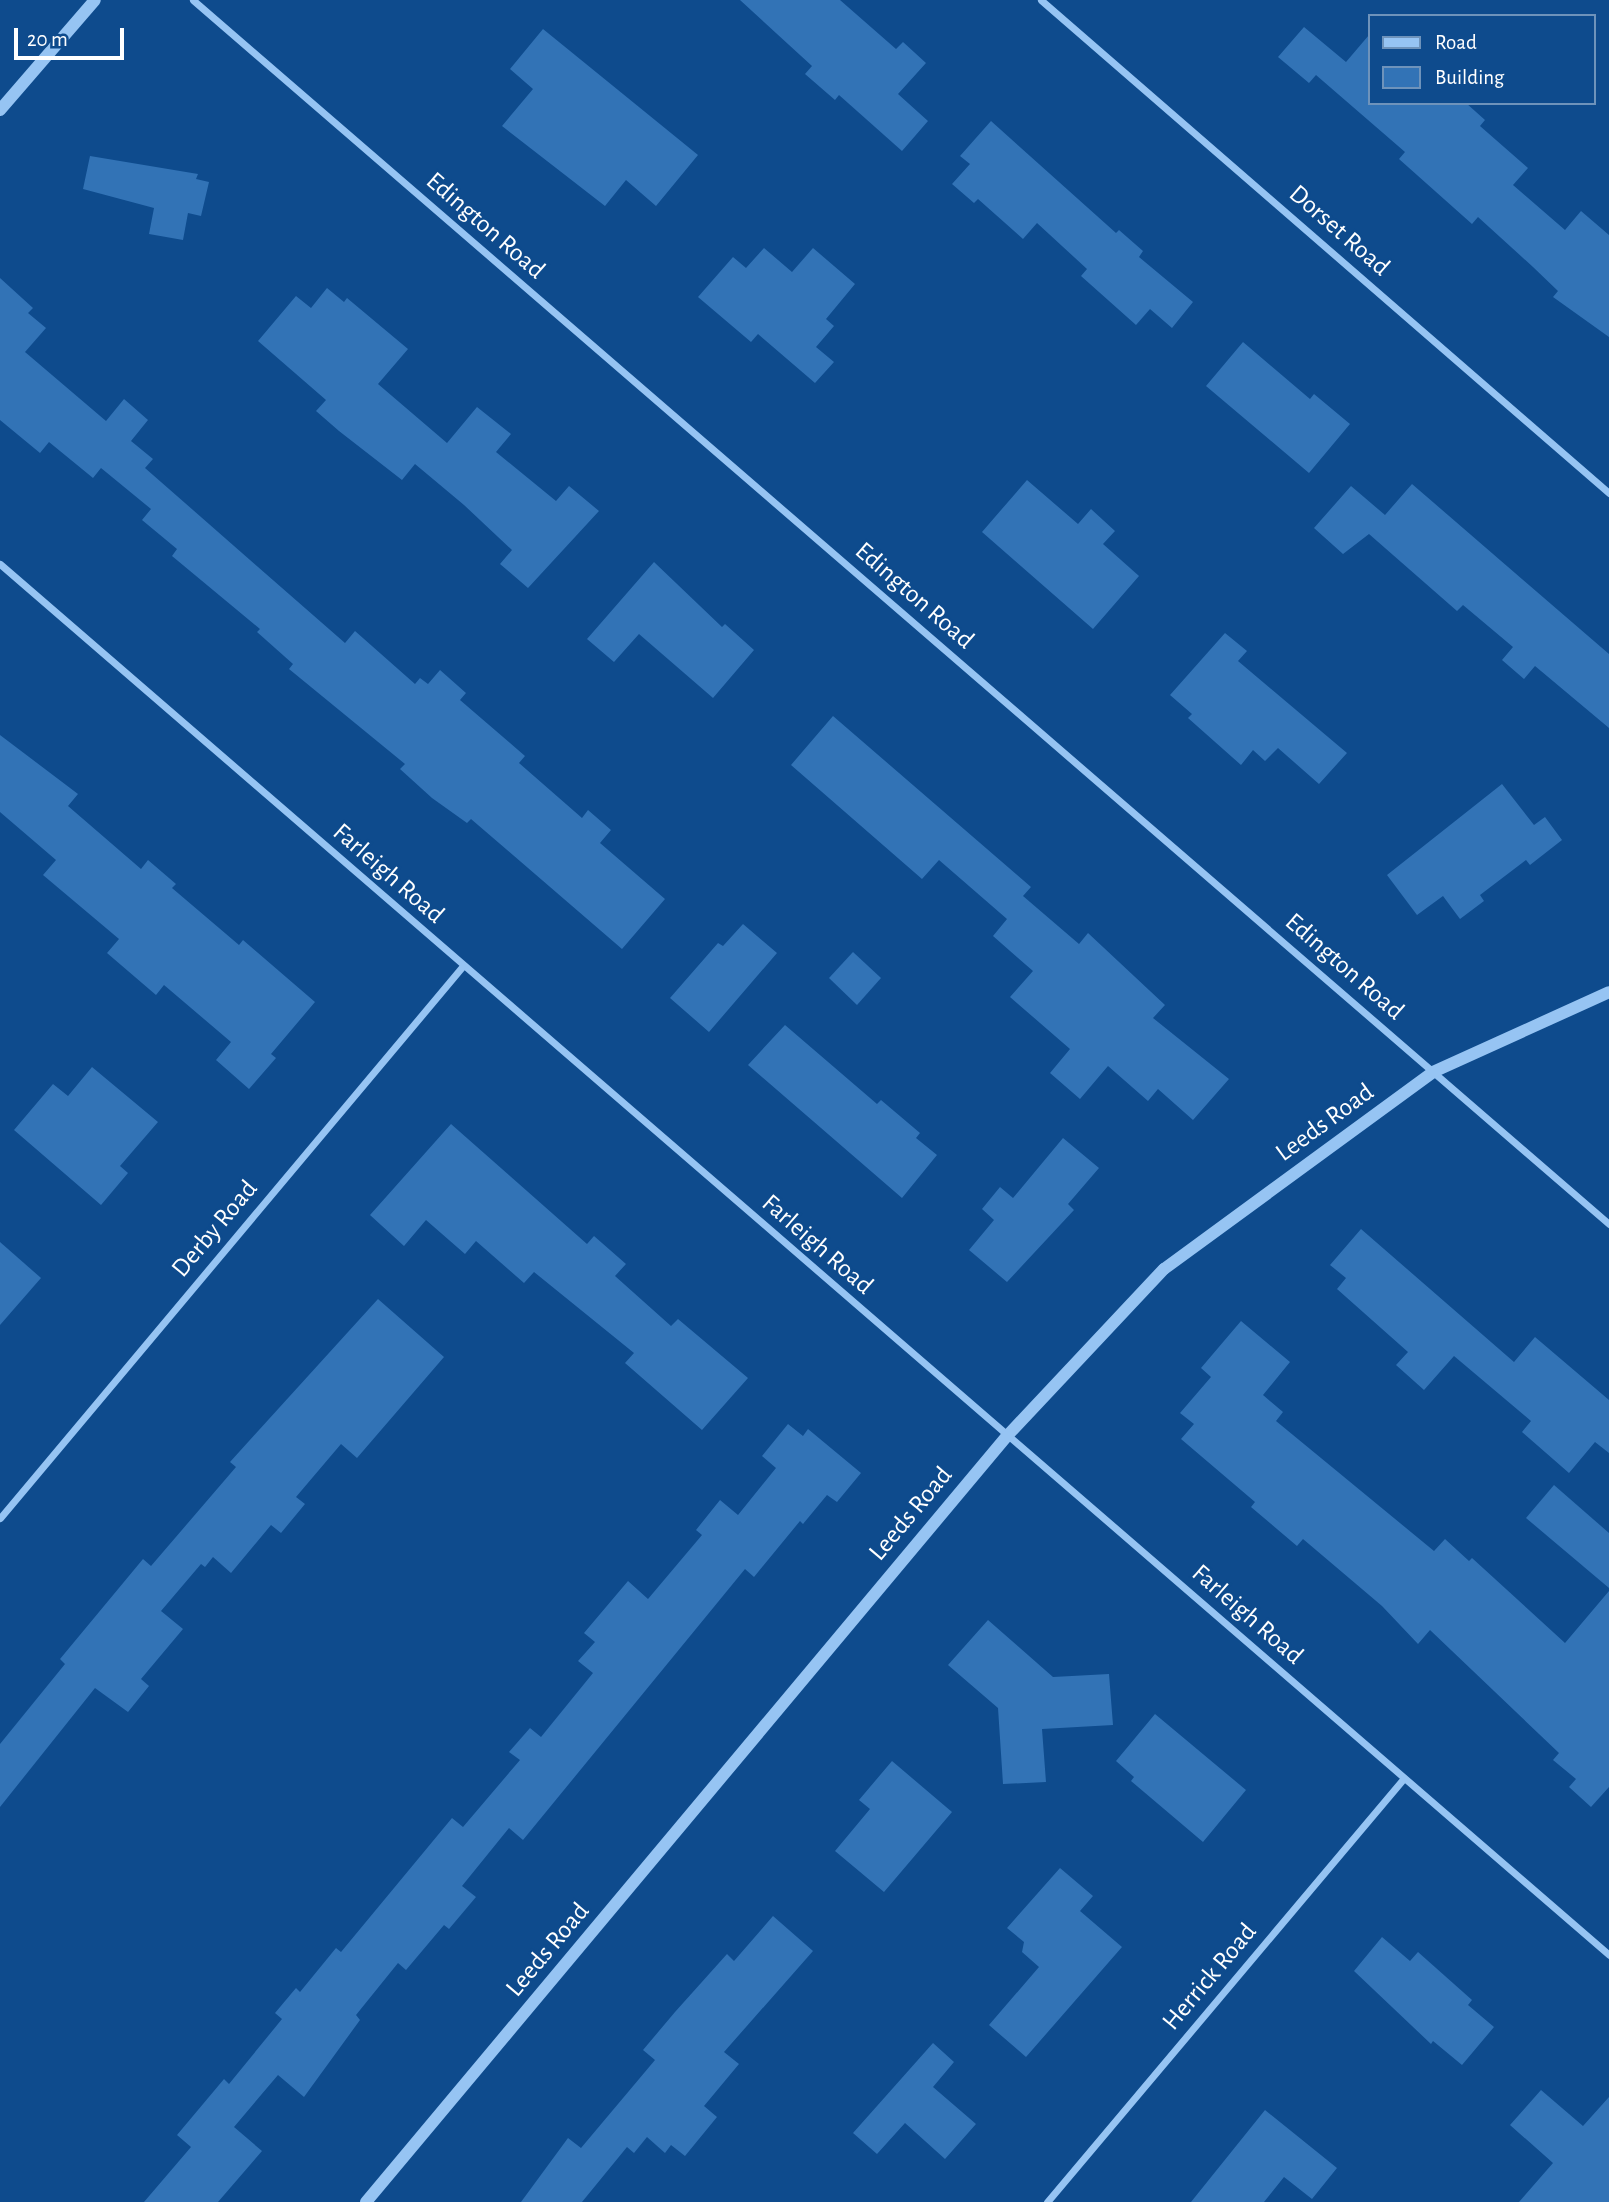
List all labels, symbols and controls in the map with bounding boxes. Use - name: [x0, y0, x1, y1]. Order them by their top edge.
- scale bar: [18, 14, 128, 58]
- legend: [1368, 14, 1595, 105]
- text: 20 m: [27, 29, 68, 50]
- text: Road: [1435, 32, 1477, 53]
- text: Building: [1435, 67, 1504, 88]
- street label: Edington Road: [419, 166, 551, 286]
- street label: Dorset Road: [1282, 179, 1396, 283]
- street label: Edington Road: [848, 536, 980, 656]
- street label: Farleigh Road: [326, 817, 450, 931]
- street label: Edington Road: [1278, 907, 1410, 1027]
- street label: Leeds Road: [1270, 1077, 1380, 1169]
- street label: Derby Road: [165, 1174, 265, 1284]
- street label: Farleigh Road: [755, 1188, 879, 1302]
- street label: Leeds Road: [863, 1460, 959, 1568]
- street label: Farleigh Road: [1185, 1558, 1309, 1672]
- street label: Leeds Road: [500, 1896, 596, 2004]
- street label: Herrick Road: [1156, 1917, 1264, 2037]

